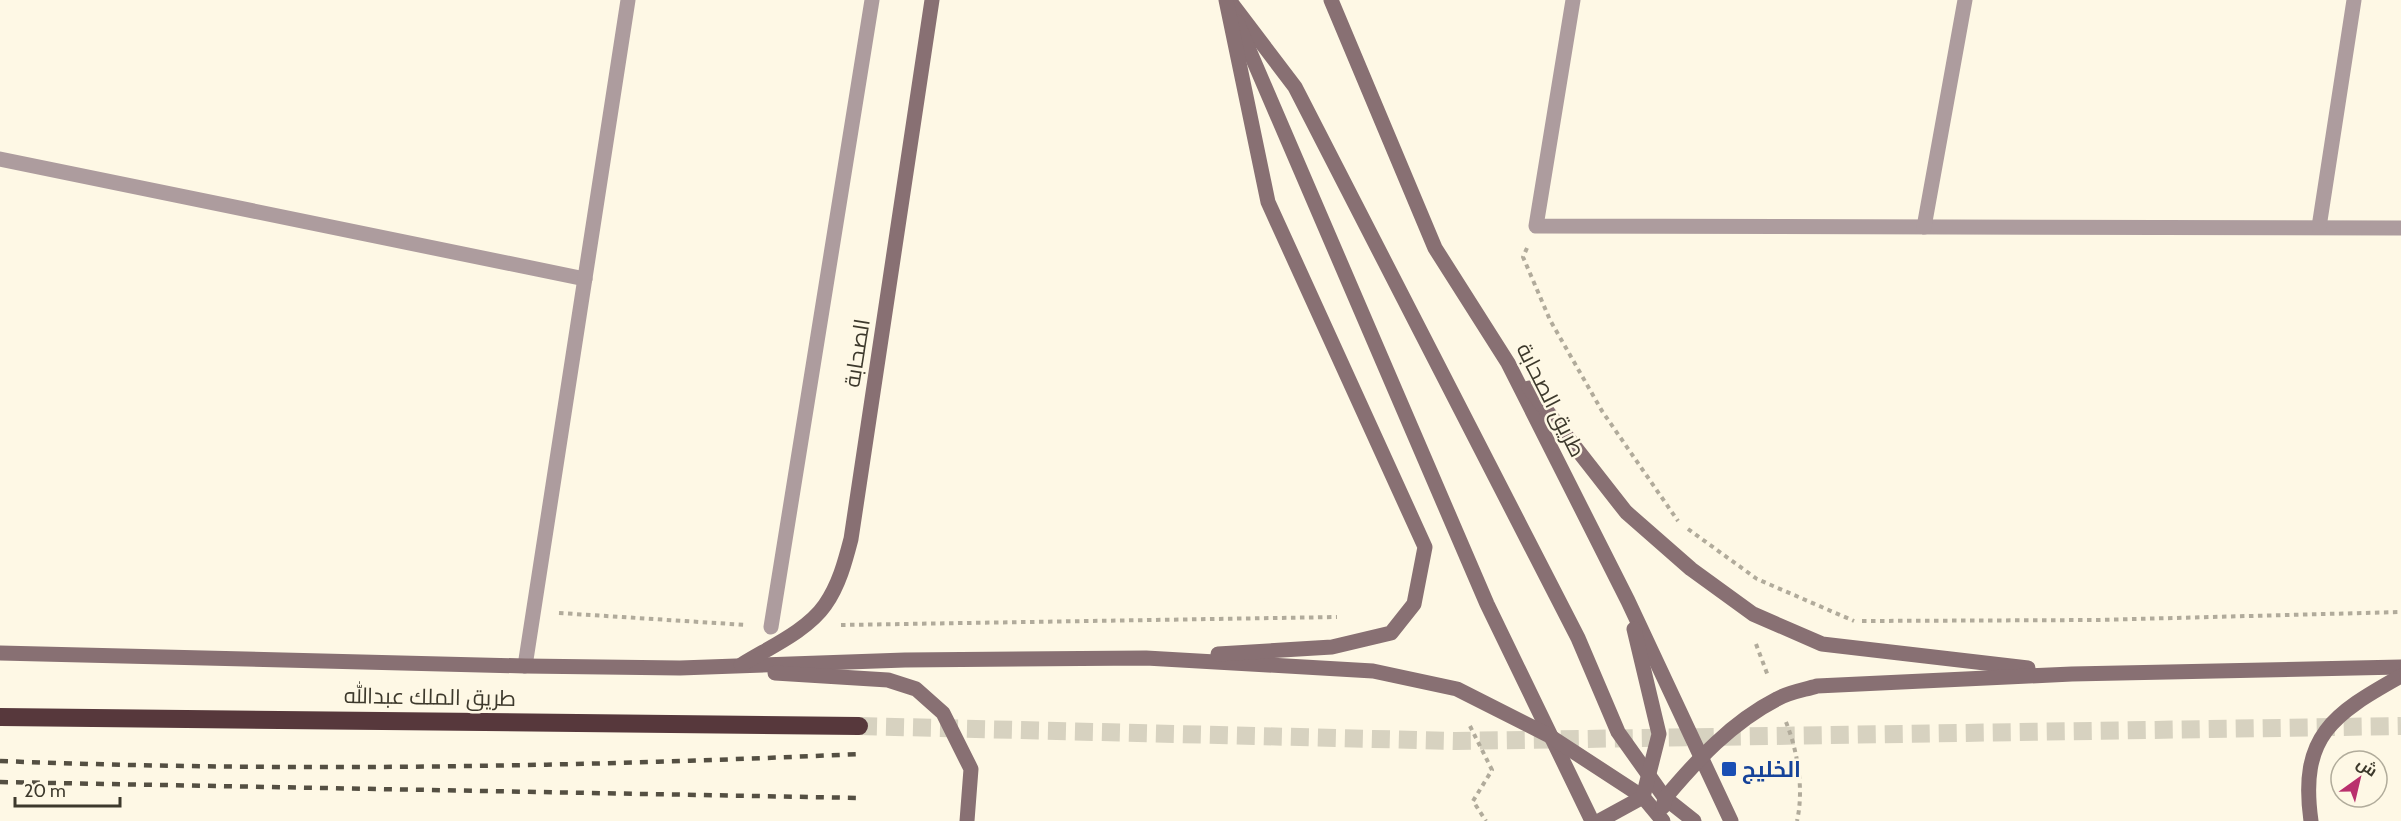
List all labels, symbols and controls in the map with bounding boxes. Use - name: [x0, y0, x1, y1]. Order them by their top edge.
- street label: الصحابة: [838, 317, 876, 389]
- street label: طريق الصحابة: [1511, 338, 1591, 462]
- street label: طريق الملك عبدالله: [344, 681, 516, 712]
- north arrow: [2329, 749, 2389, 809]
- text: ش: [2353, 753, 2381, 781]
- place label: الخليج: [1742, 756, 1801, 784]
- marker: الخليج: [1720, 760, 1738, 778]
- scale bar: [15, 770, 120, 808]
- text: 20 m: [24, 780, 66, 802]

